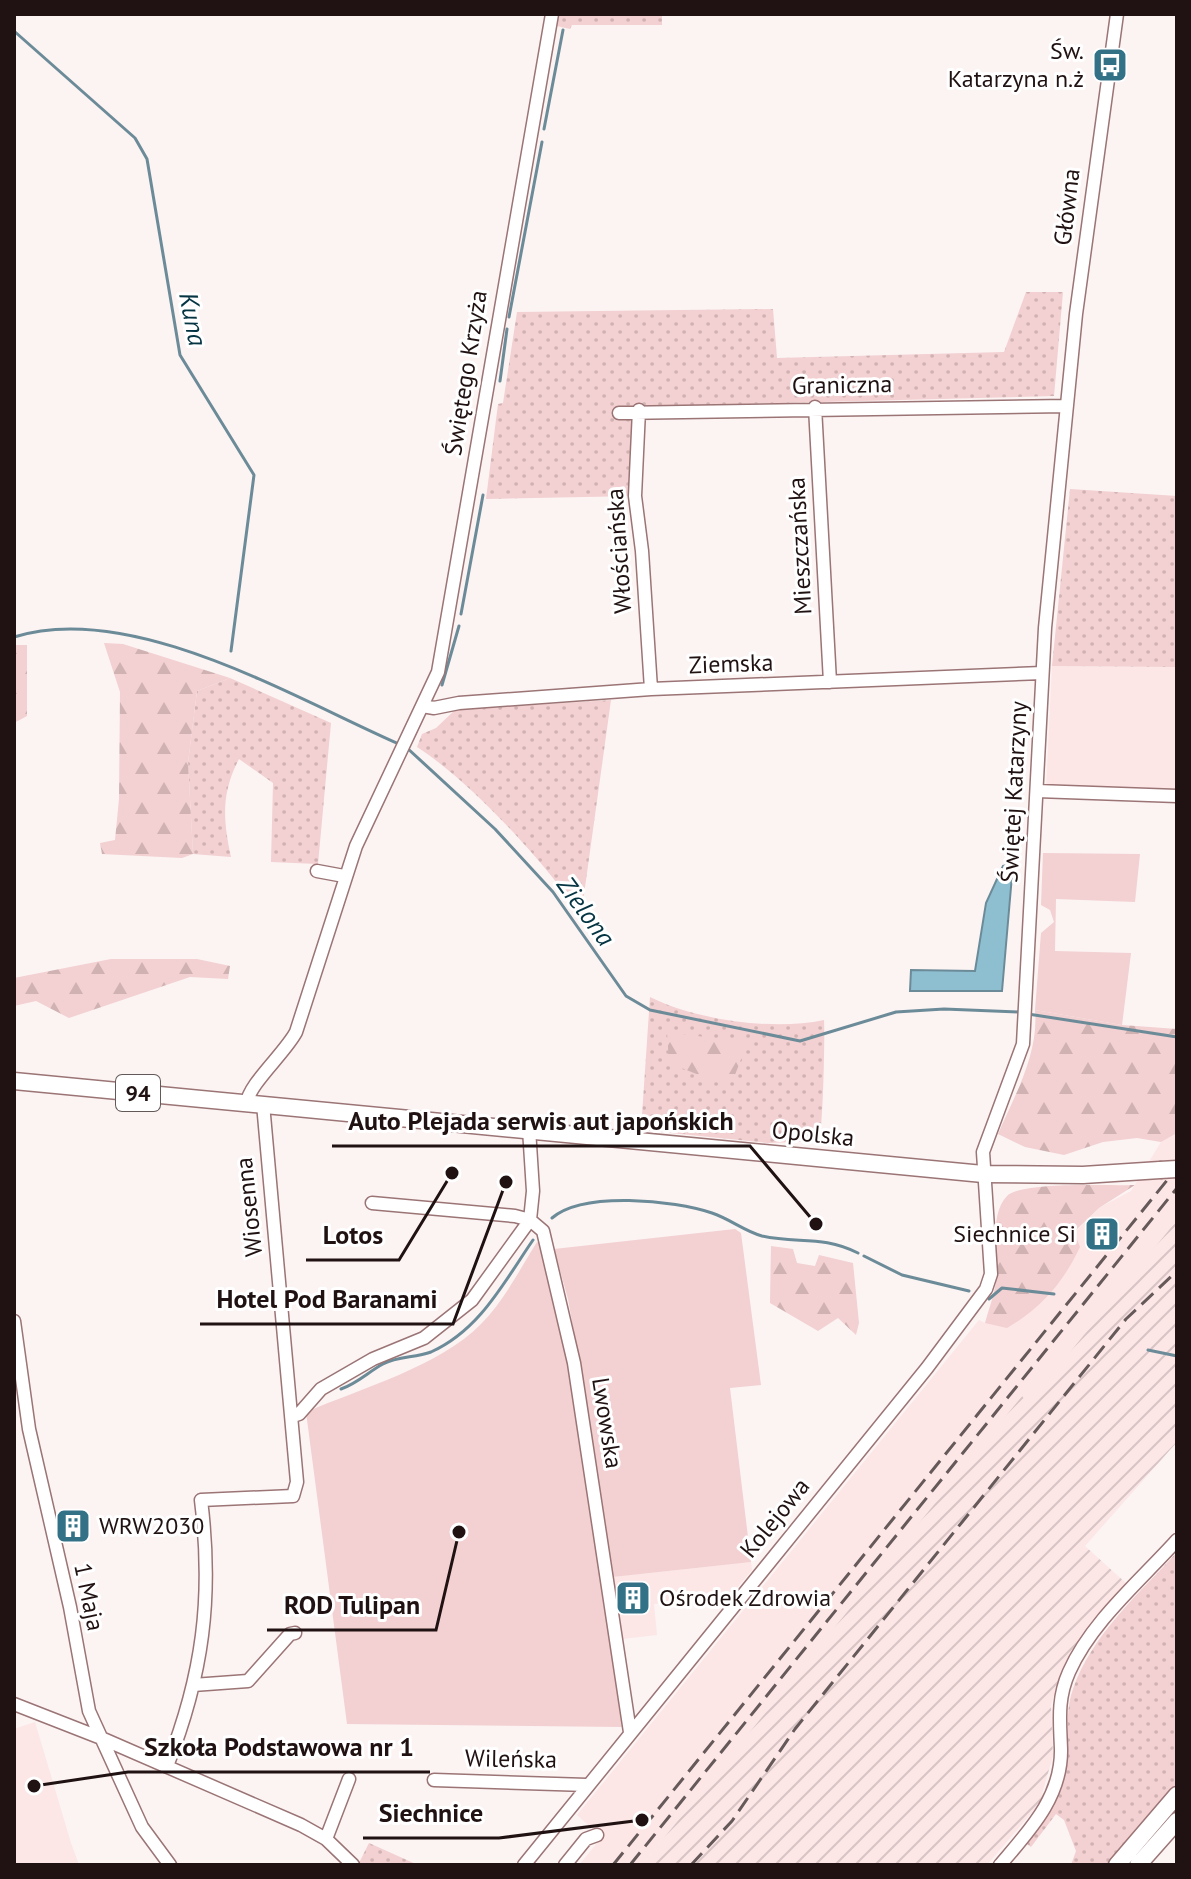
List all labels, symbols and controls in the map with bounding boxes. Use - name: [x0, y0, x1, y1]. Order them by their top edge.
- place label: Św. Katarzyna n.ż: [948, 35, 1084, 94]
- bus stop icon: Św. Katarzyna n.ż: [1091, 46, 1129, 84]
- street label: Główna: [1046, 167, 1087, 247]
- street label: Świętego Krzyża: [437, 288, 494, 458]
- water label: Kuna: [172, 289, 215, 349]
- street label: Graniczna: [791, 368, 893, 401]
- street label: Mieszczańska: [780, 476, 819, 616]
- street label: Włościańska: [599, 487, 638, 615]
- street label: Ziemska: [688, 647, 774, 680]
- street label: Świętej Katarzyny: [993, 700, 1034, 884]
- water label: Zielona: [549, 868, 623, 952]
- road number: 94: [116, 1075, 160, 1111]
- callout: Auto Plejada serwis aut japońskich: [332, 1096, 750, 1146]
- text: Auto Plejada serwis aut japońskich: [348, 1104, 734, 1137]
- street label: Opolska: [770, 1114, 856, 1153]
- street label: Wiosenna: [228, 1156, 269, 1258]
- callout: Lotos: [306, 1210, 399, 1260]
- building icon: Siechnice Si: [1083, 1215, 1121, 1253]
- text: Lotos: [323, 1218, 383, 1251]
- place label: Siechnice Si: [953, 1218, 1076, 1249]
- callout: Hotel Pod Baranami: [200, 1274, 453, 1324]
- text: Hotel Pod Baranami: [216, 1282, 438, 1315]
- street label: Lwowska: [585, 1375, 630, 1471]
- street label: Kolejowa: [733, 1471, 816, 1564]
- building icon: WRW2030: [54, 1507, 92, 1545]
- place label: WRW2030: [99, 1510, 204, 1541]
- street label: 1 Maja: [67, 1560, 112, 1634]
- building icon: Ośrodek Zdrowia: [614, 1579, 652, 1617]
- callout: ROD Tulipan: [267, 1580, 436, 1630]
- place label: Ośrodek Zdrowia: [659, 1582, 831, 1613]
- text: ROD Tulipan: [284, 1588, 420, 1621]
- callout: Szkoła Podstawowa nr 1: [128, 1722, 430, 1772]
- text: Szkoła Podstawowa nr 1: [144, 1730, 414, 1763]
- street label: Wileńska: [465, 1742, 557, 1775]
- callout: Siechnice: [363, 1788, 499, 1838]
- text: Siechnice: [379, 1796, 483, 1829]

